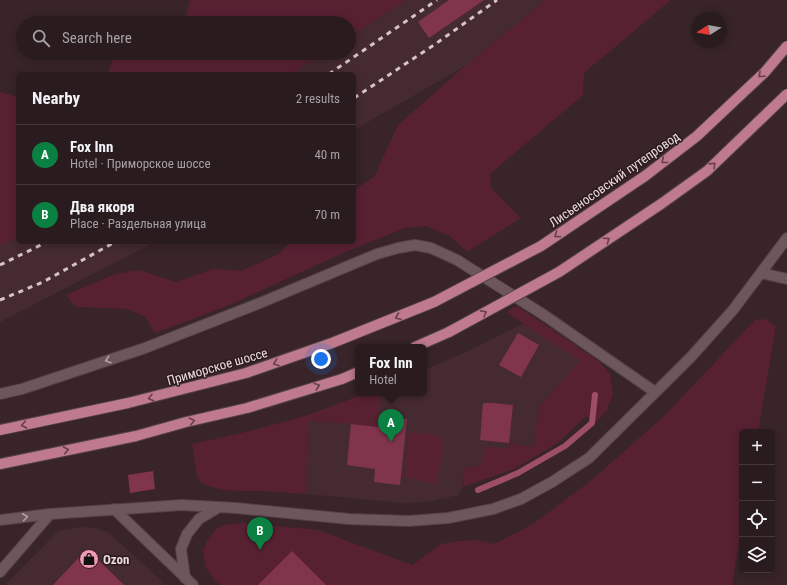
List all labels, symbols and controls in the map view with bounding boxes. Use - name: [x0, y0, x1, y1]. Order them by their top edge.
- north arrow: [691, 12, 727, 48]
- search box: [16, 16, 356, 60]
- icon: search: [30, 27, 52, 49]
- text: Search here: [62, 29, 132, 47]
- one-way arrow: [758, 70, 766, 78]
- text: Nearby: [32, 88, 80, 108]
- text: 2 results: [296, 91, 340, 106]
- street label: Лисьеносовский путепровод: [546, 129, 682, 230]
- text: Fox Inn: [70, 138, 113, 156]
- text: A: [41, 147, 49, 162]
- text: 40 m: [314, 147, 340, 162]
- text: Hotel · Приморское шоссе: [70, 156, 211, 171]
- one-way arrow: [661, 157, 668, 164]
- one-way arrow: [708, 162, 716, 169]
- text: Два якоря: [70, 198, 135, 216]
- text: B: [41, 207, 49, 222]
- text: 70 m: [314, 207, 340, 222]
- text: Place · Раздельная улица: [70, 216, 206, 231]
- one-way arrow: [554, 231, 561, 238]
- one-way arrow: [603, 238, 610, 245]
- one-way arrow: [480, 311, 487, 318]
- one-way arrow: [394, 312, 402, 320]
- popup: [355, 344, 427, 396]
- street label: Приморское шоссе: [165, 345, 269, 388]
- your location: [311, 349, 331, 369]
- text: Fox Inn: [369, 354, 413, 372]
- one-way arrow: [105, 355, 112, 364]
- one-way arrow: [273, 358, 280, 366]
- text: Hotel: [369, 372, 397, 387]
- one-way arrow: [314, 382, 321, 391]
- one-way arrow: [148, 393, 154, 401]
- pin: A: [378, 409, 404, 442]
- one-way arrow: [188, 417, 195, 426]
- one-way arrow: [21, 420, 27, 428]
- map controls: [739, 429, 775, 573]
- button: +: [739, 429, 775, 465]
- one-way arrow: [63, 447, 69, 455]
- button: −: [739, 465, 775, 501]
- button: locate: [739, 501, 775, 537]
- one-way arrow: [22, 513, 28, 522]
- pin: B: [247, 517, 273, 550]
- button: layers: [739, 537, 775, 573]
- shop icon: Ozon: [78, 548, 100, 570]
- place label: Ozon: [103, 552, 130, 567]

